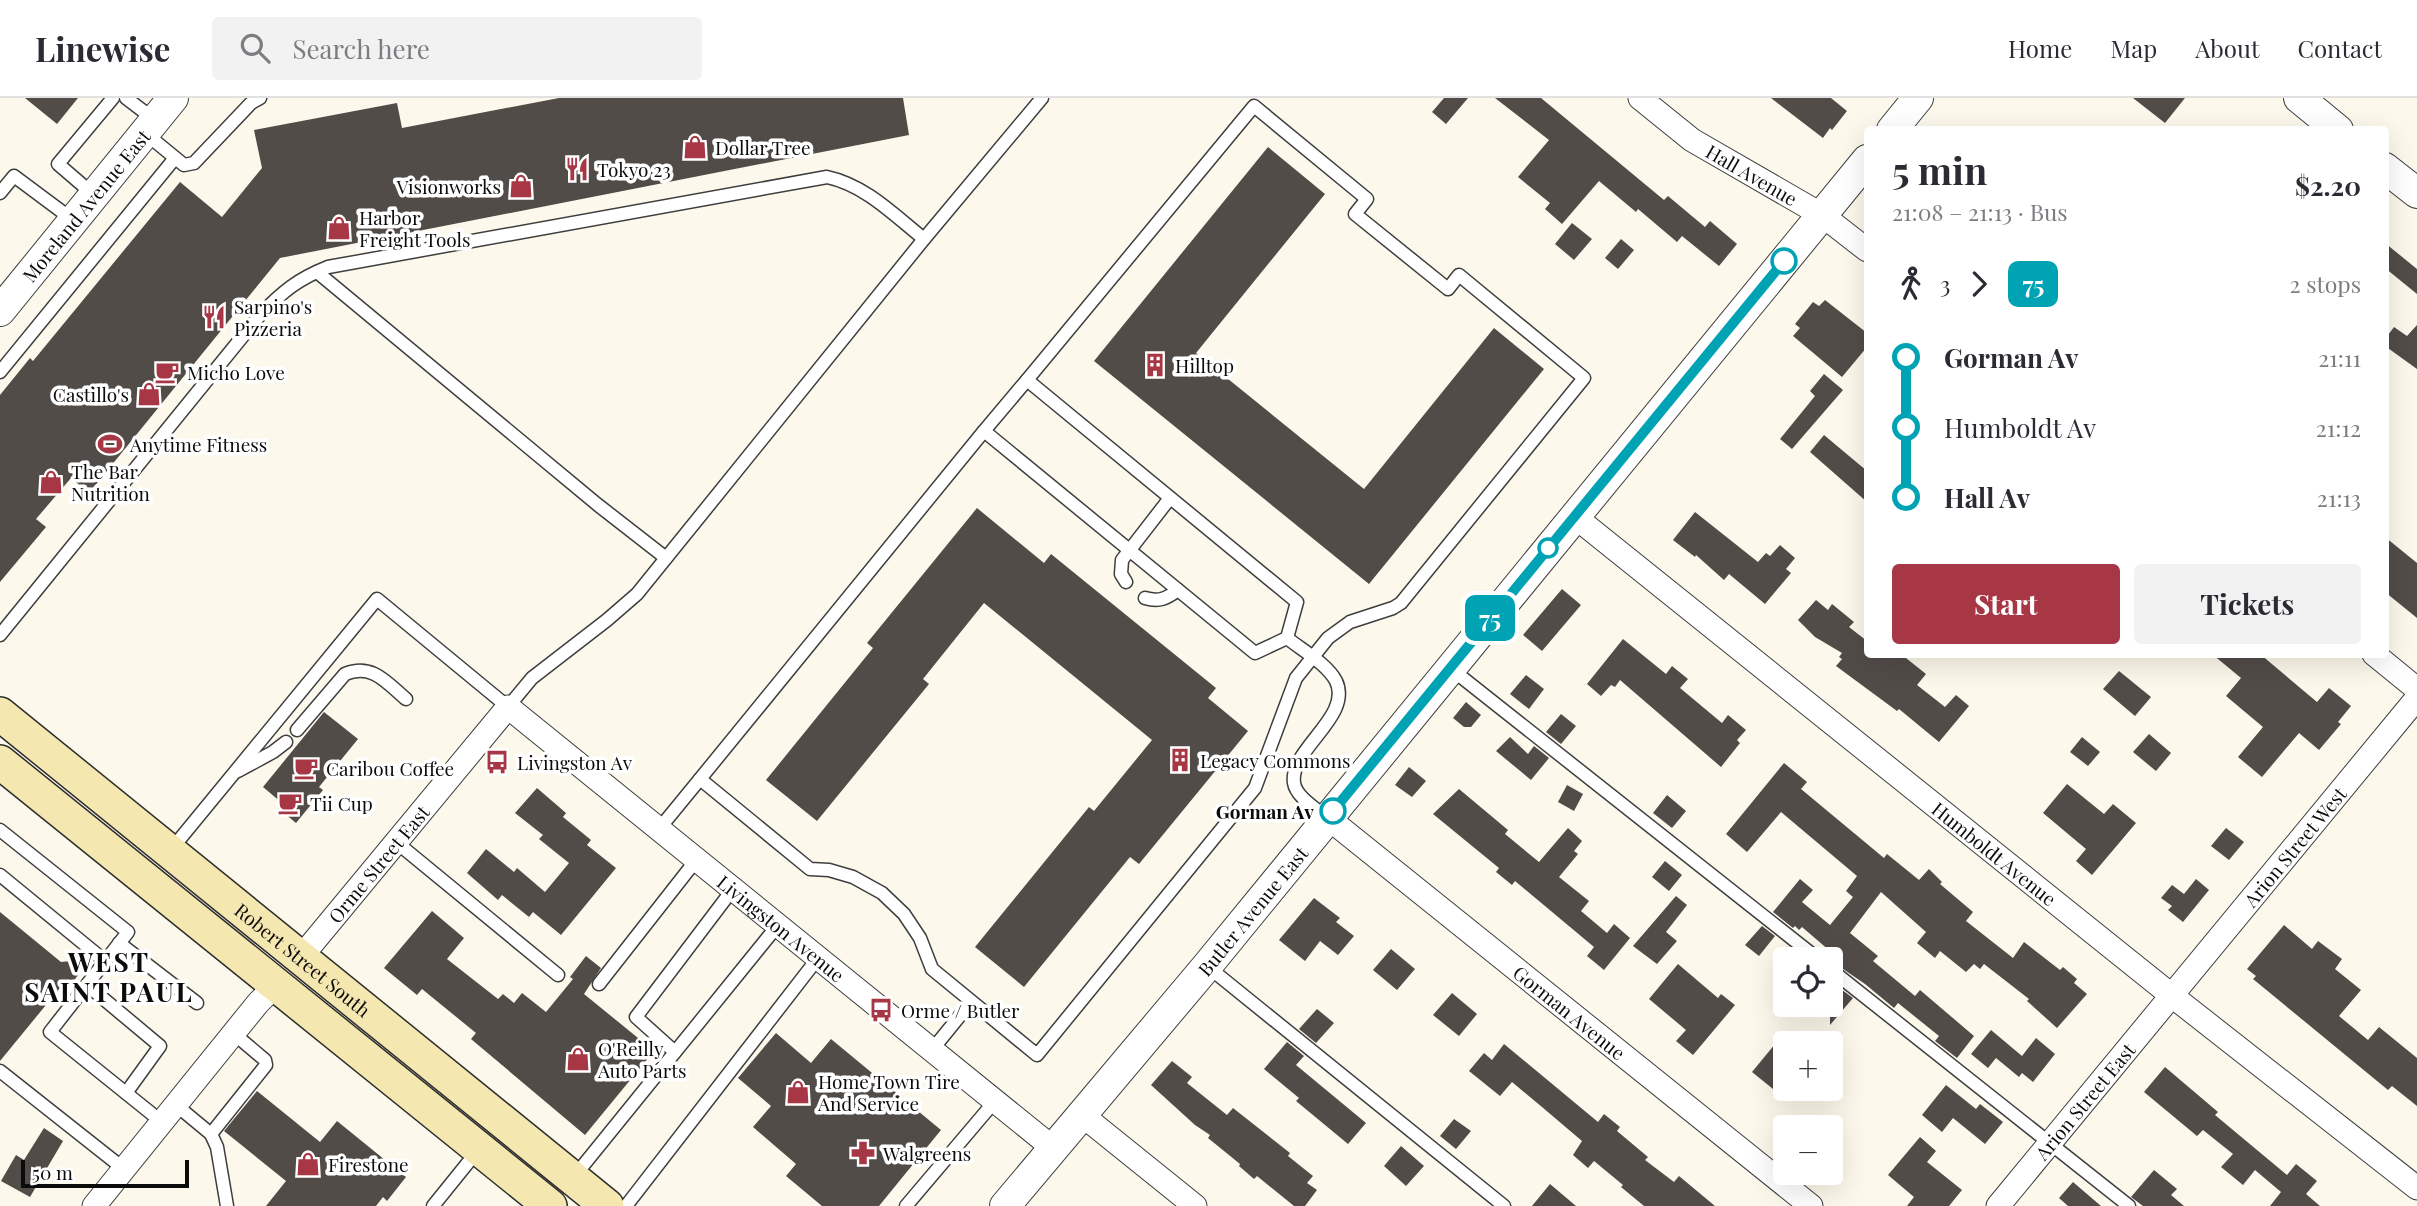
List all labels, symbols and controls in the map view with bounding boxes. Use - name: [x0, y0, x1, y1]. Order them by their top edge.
- search box: [212, 17, 702, 80]
- text: Linewise: [35, 26, 170, 70]
- icon: search: [236, 29, 274, 67]
- text: Search here: [292, 31, 430, 66]
- text: Home: [2008, 32, 2072, 64]
- text: Map: [2110, 32, 2157, 64]
- text: About: [2195, 32, 2259, 64]
- text: Contact: [2297, 32, 2382, 64]
- street label: Moreland Avenue East: [16, 123, 156, 287]
- shop icon: Dollar Tree: [681, 133, 709, 161]
- place label: Dollar Tree: [715, 134, 811, 160]
- street label: Hall Avenue: [1701, 138, 1802, 211]
- text: 5 min: [1892, 144, 1987, 195]
- restaurant icon: Tokyo 23: [563, 155, 591, 183]
- place label: Tokyo 23: [597, 156, 671, 182]
- text: $2.20: [2295, 168, 2361, 203]
- shop icon: Visionworks: [507, 172, 535, 200]
- place label: Visionworks: [395, 173, 501, 199]
- text: 21:08 – 21:13 · Bus: [1892, 196, 2068, 227]
- place label: Harbor Freight Tools: [359, 204, 471, 252]
- shop icon: Harbor Freight Tools: [325, 214, 353, 242]
- unlabelled marker: [1771, 248, 1797, 274]
- icon: walk: [1892, 265, 1930, 303]
- icon: forward: [1960, 265, 1998, 303]
- text: 3: [1940, 268, 1950, 299]
- text: 75: [2022, 268, 2044, 300]
- text: 2 stops: [2290, 268, 2361, 299]
- place label: Sarpino's Pizzeria: [234, 293, 312, 341]
- restaurant icon: Sarpino's Pizzeria: [200, 303, 228, 331]
- text: Gorman Av: [1944, 340, 2079, 375]
- text: 21:11: [2318, 342, 2361, 373]
- building icon: Hilltop: [1141, 351, 1169, 379]
- place label: Hilltop: [1175, 352, 1234, 378]
- cafe icon: Micho Love: [153, 358, 181, 386]
- place label: Micho Love: [187, 359, 285, 385]
- shop icon: Castillo's: [135, 380, 163, 408]
- place label: Castillo's: [53, 381, 129, 407]
- text: Humboldt Av: [1944, 410, 2096, 445]
- text: 21:12: [2316, 412, 2361, 443]
- sports icon: Anytime Fitness: [96, 430, 124, 458]
- place label: Anytime Fitness: [129, 431, 267, 457]
- place label: The Bar Nutrition: [71, 458, 151, 506]
- shop icon: The Bar Nutrition: [37, 468, 65, 496]
- text: Hall Av: [1944, 480, 2030, 515]
- text: 21:13: [2317, 482, 2361, 513]
- unlabelled marker: [1538, 538, 1558, 558]
- button: Start: [1892, 564, 2120, 644]
- button: Tickets: [2134, 564, 2361, 644]
- line badge: 75: [1458, 595, 1522, 641]
- text: 75: [1479, 602, 1501, 634]
- building icon: Legacy Commons: [1166, 746, 1194, 774]
- place label: Legacy Commons: [1200, 747, 1351, 773]
- bus stop icon: Livingston Av: [483, 748, 511, 776]
- place label: Livingston Av: [517, 749, 633, 775]
- cafe icon: Caribou Coffee: [292, 754, 320, 782]
- place label: Caribou Coffee: [326, 755, 454, 781]
- street label: Arion Street West: [2237, 781, 2352, 913]
- cafe icon: Tii Cup: [276, 789, 304, 817]
- place label: Tii Cup: [310, 790, 373, 816]
- street label: Humboldt Avenue: [1927, 795, 2062, 911]
- place label: Gorman Av: [1216, 798, 1314, 824]
- marker: Gorman Av: [1320, 798, 1346, 824]
- street label: Orme Street East: [322, 799, 435, 928]
- street label: Butler Avenue East: [1191, 840, 1313, 981]
- street label: Livingston Avenue: [712, 869, 850, 987]
- street label: Robert Street South: [230, 897, 376, 1023]
- district label: WEST SAINT PAUL: [24, 944, 194, 1009]
- map controls: [1773, 947, 1843, 1185]
- button: locate: [1773, 947, 1843, 1017]
- street label: Gorman Avenue: [1508, 959, 1631, 1065]
- bus stop icon: Orme / Butler: [867, 996, 895, 1024]
- place label: Orme / Butler: [901, 997, 1020, 1023]
- button: +: [1773, 1031, 1843, 1101]
- place label: O'Reilly Auto Parts: [597, 1035, 686, 1083]
- street label: Arion Street East: [2028, 1037, 2141, 1166]
- shop icon: O'Reilly Auto Parts: [564, 1045, 592, 1073]
- place label: Home Town Tire And Service: [817, 1068, 960, 1116]
- shop icon: Home Town Tire And Service: [784, 1078, 812, 1106]
- button: −: [1773, 1115, 1843, 1185]
- pharmacy icon: Walgreens: [849, 1139, 877, 1167]
- place label: Walgreens: [882, 1140, 971, 1166]
- shop icon: Firestone: [294, 1150, 322, 1178]
- place label: Firestone: [328, 1151, 409, 1177]
- scale bar: [21, 1157, 189, 1189]
- text: 50 m: [32, 1159, 73, 1185]

